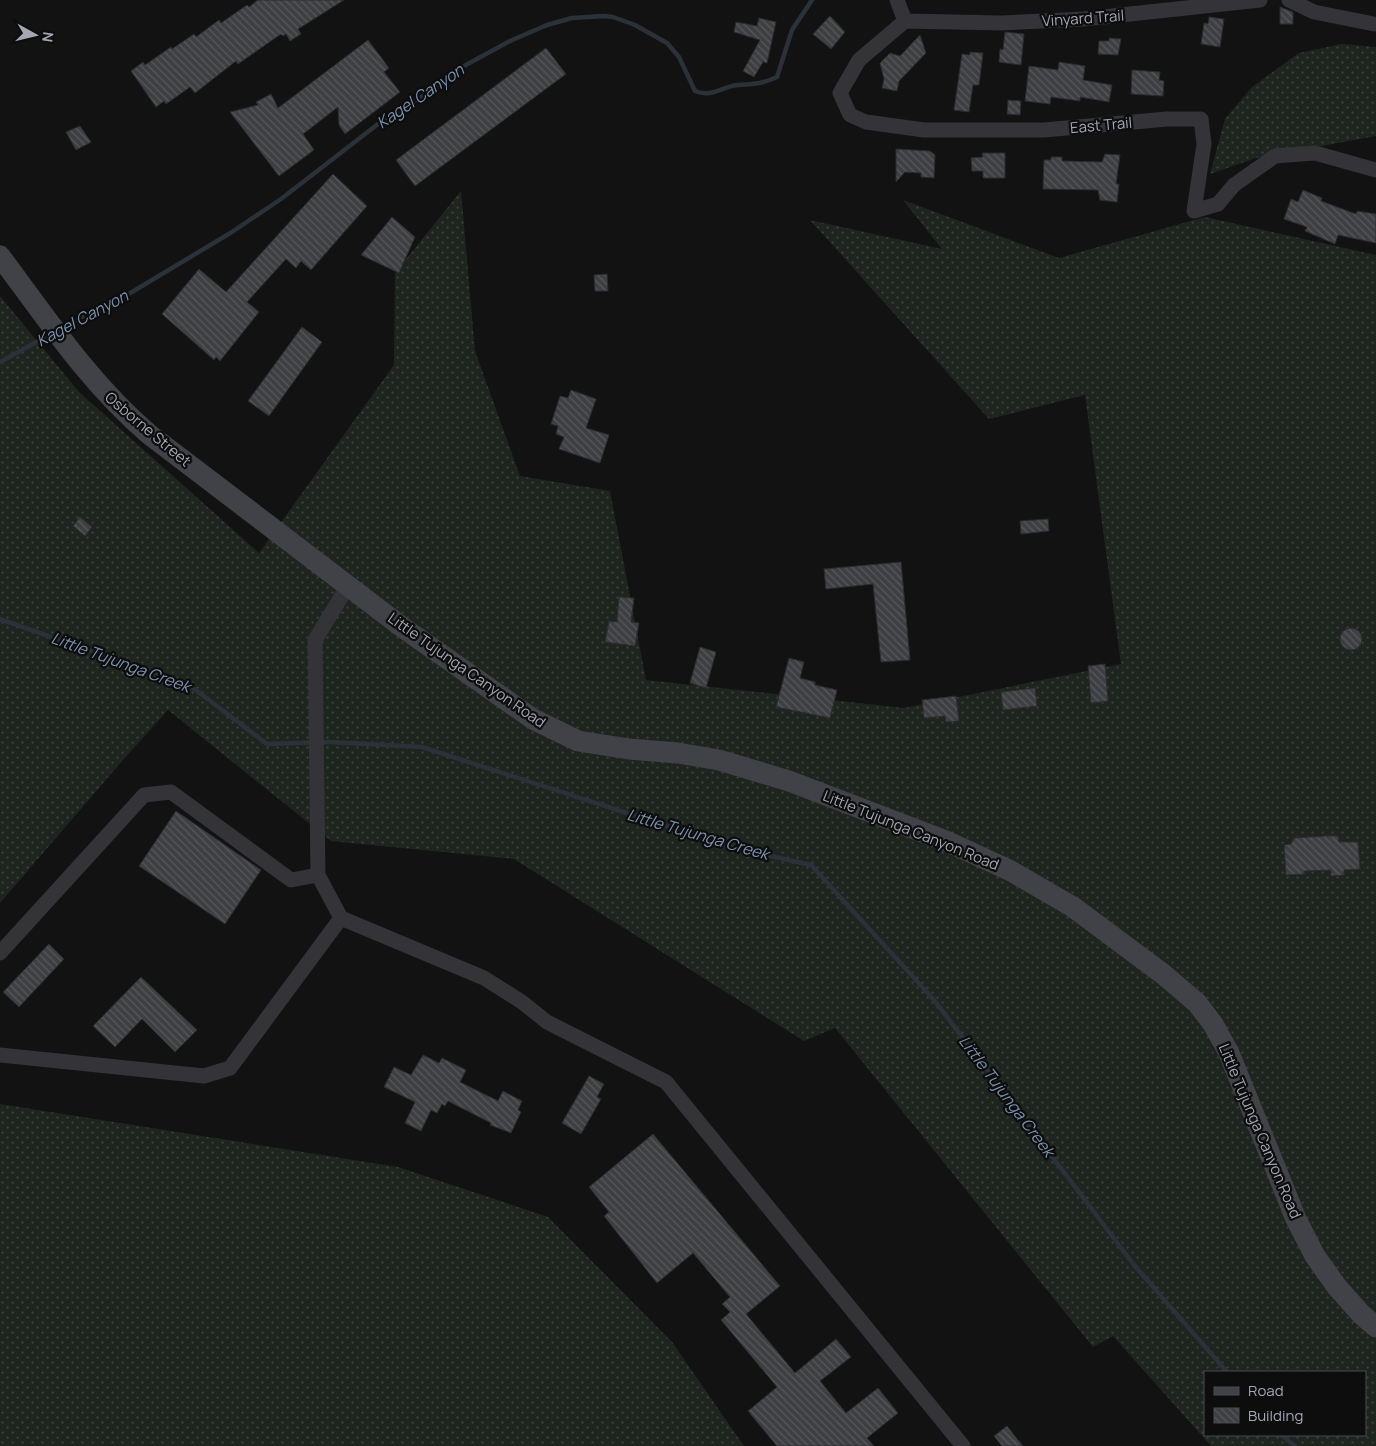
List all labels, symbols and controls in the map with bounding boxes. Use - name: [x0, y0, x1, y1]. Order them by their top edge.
- street label: Vinyard Trail: [1041, 5, 1125, 31]
- north arrow: [10, 10, 60, 60]
- text: N: [38, 31, 58, 43]
- water label: Kagel Canyon: [372, 58, 468, 133]
- street label: East Trail: [1069, 112, 1133, 138]
- water label: Kagel Canyon: [32, 284, 132, 351]
- street label: Osborne Street: [100, 387, 196, 471]
- street label: Little Tujunga Canyon Road: [384, 607, 550, 733]
- water label: Little Tujunga Creek: [48, 627, 196, 698]
- street label: Little Tujunga Canyon Road: [820, 785, 1002, 875]
- water label: Little Tujunga Creek: [625, 803, 773, 865]
- water label: Little Tujunga Creek: [954, 1031, 1061, 1163]
- street label: Little Tujunga Canyon Road: [1214, 1040, 1306, 1222]
- legend: [1204, 1371, 1366, 1436]
- text: Road: [1248, 1380, 1284, 1401]
- text: Building: [1248, 1405, 1303, 1426]

